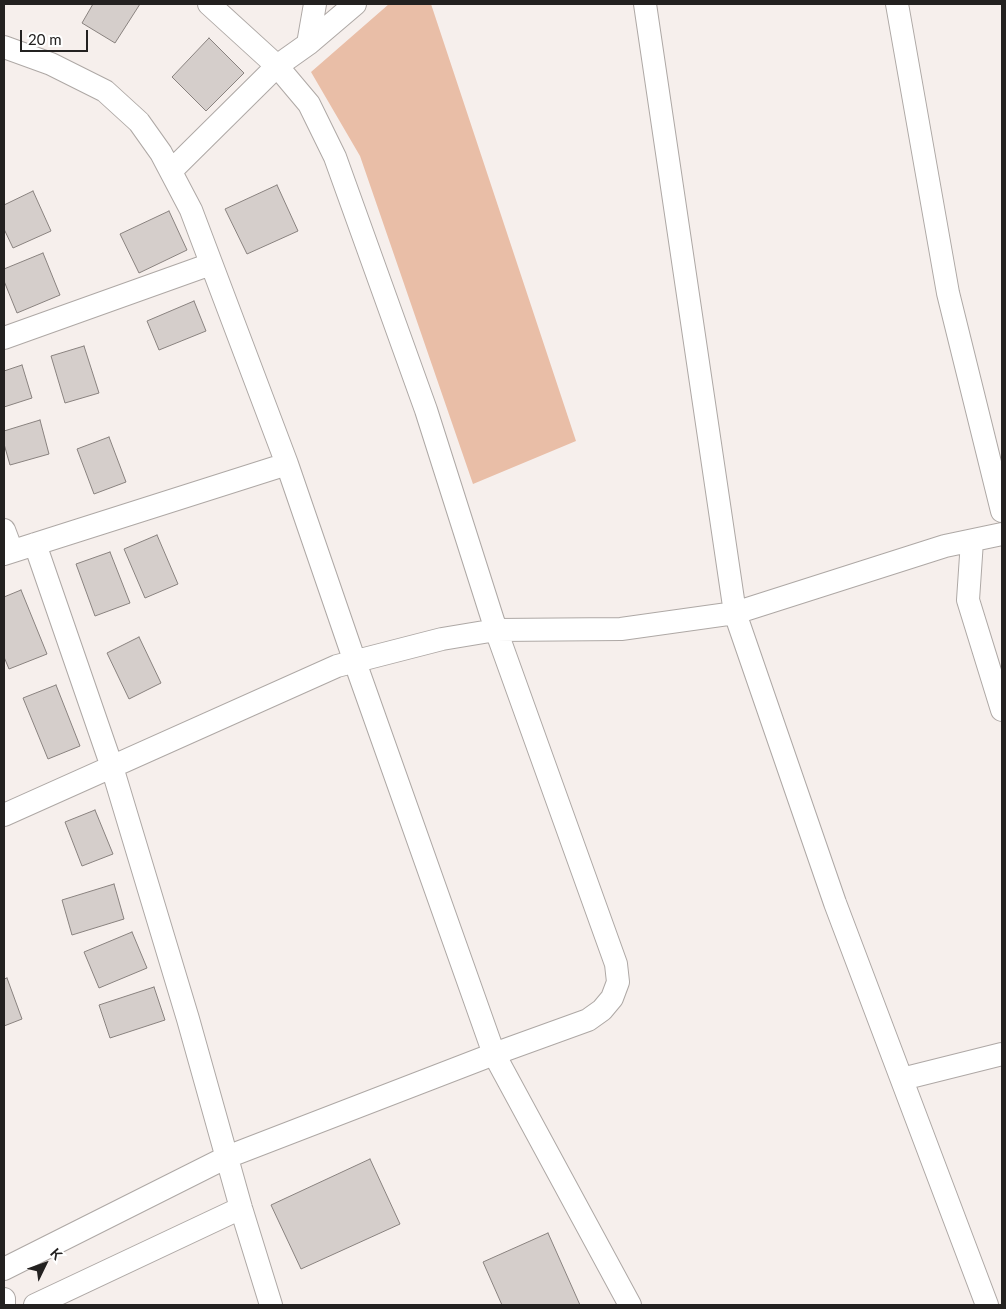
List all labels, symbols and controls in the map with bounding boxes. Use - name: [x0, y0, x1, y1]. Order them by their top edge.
- scale bar: [22, 20, 90, 52]
- text: 20 m: [28, 30, 62, 48]
- north arrow: [20, 1239, 70, 1289]
- text: K: [47, 1244, 66, 1263]

